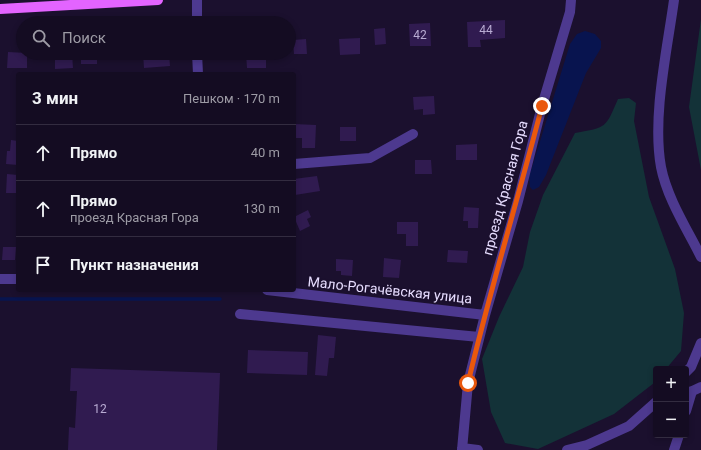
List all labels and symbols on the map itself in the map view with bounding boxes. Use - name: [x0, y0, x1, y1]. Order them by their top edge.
- house number: 44: [479, 23, 493, 37]
- house number: 42: [413, 28, 427, 42]
- route end: [533, 97, 551, 115]
- street label: проезд Красная Гора: [479, 119, 531, 257]
- street label: Мало-Рогачёвская улица: [307, 273, 473, 307]
- route start: [459, 374, 477, 392]
- house number: 12: [93, 402, 107, 416]

